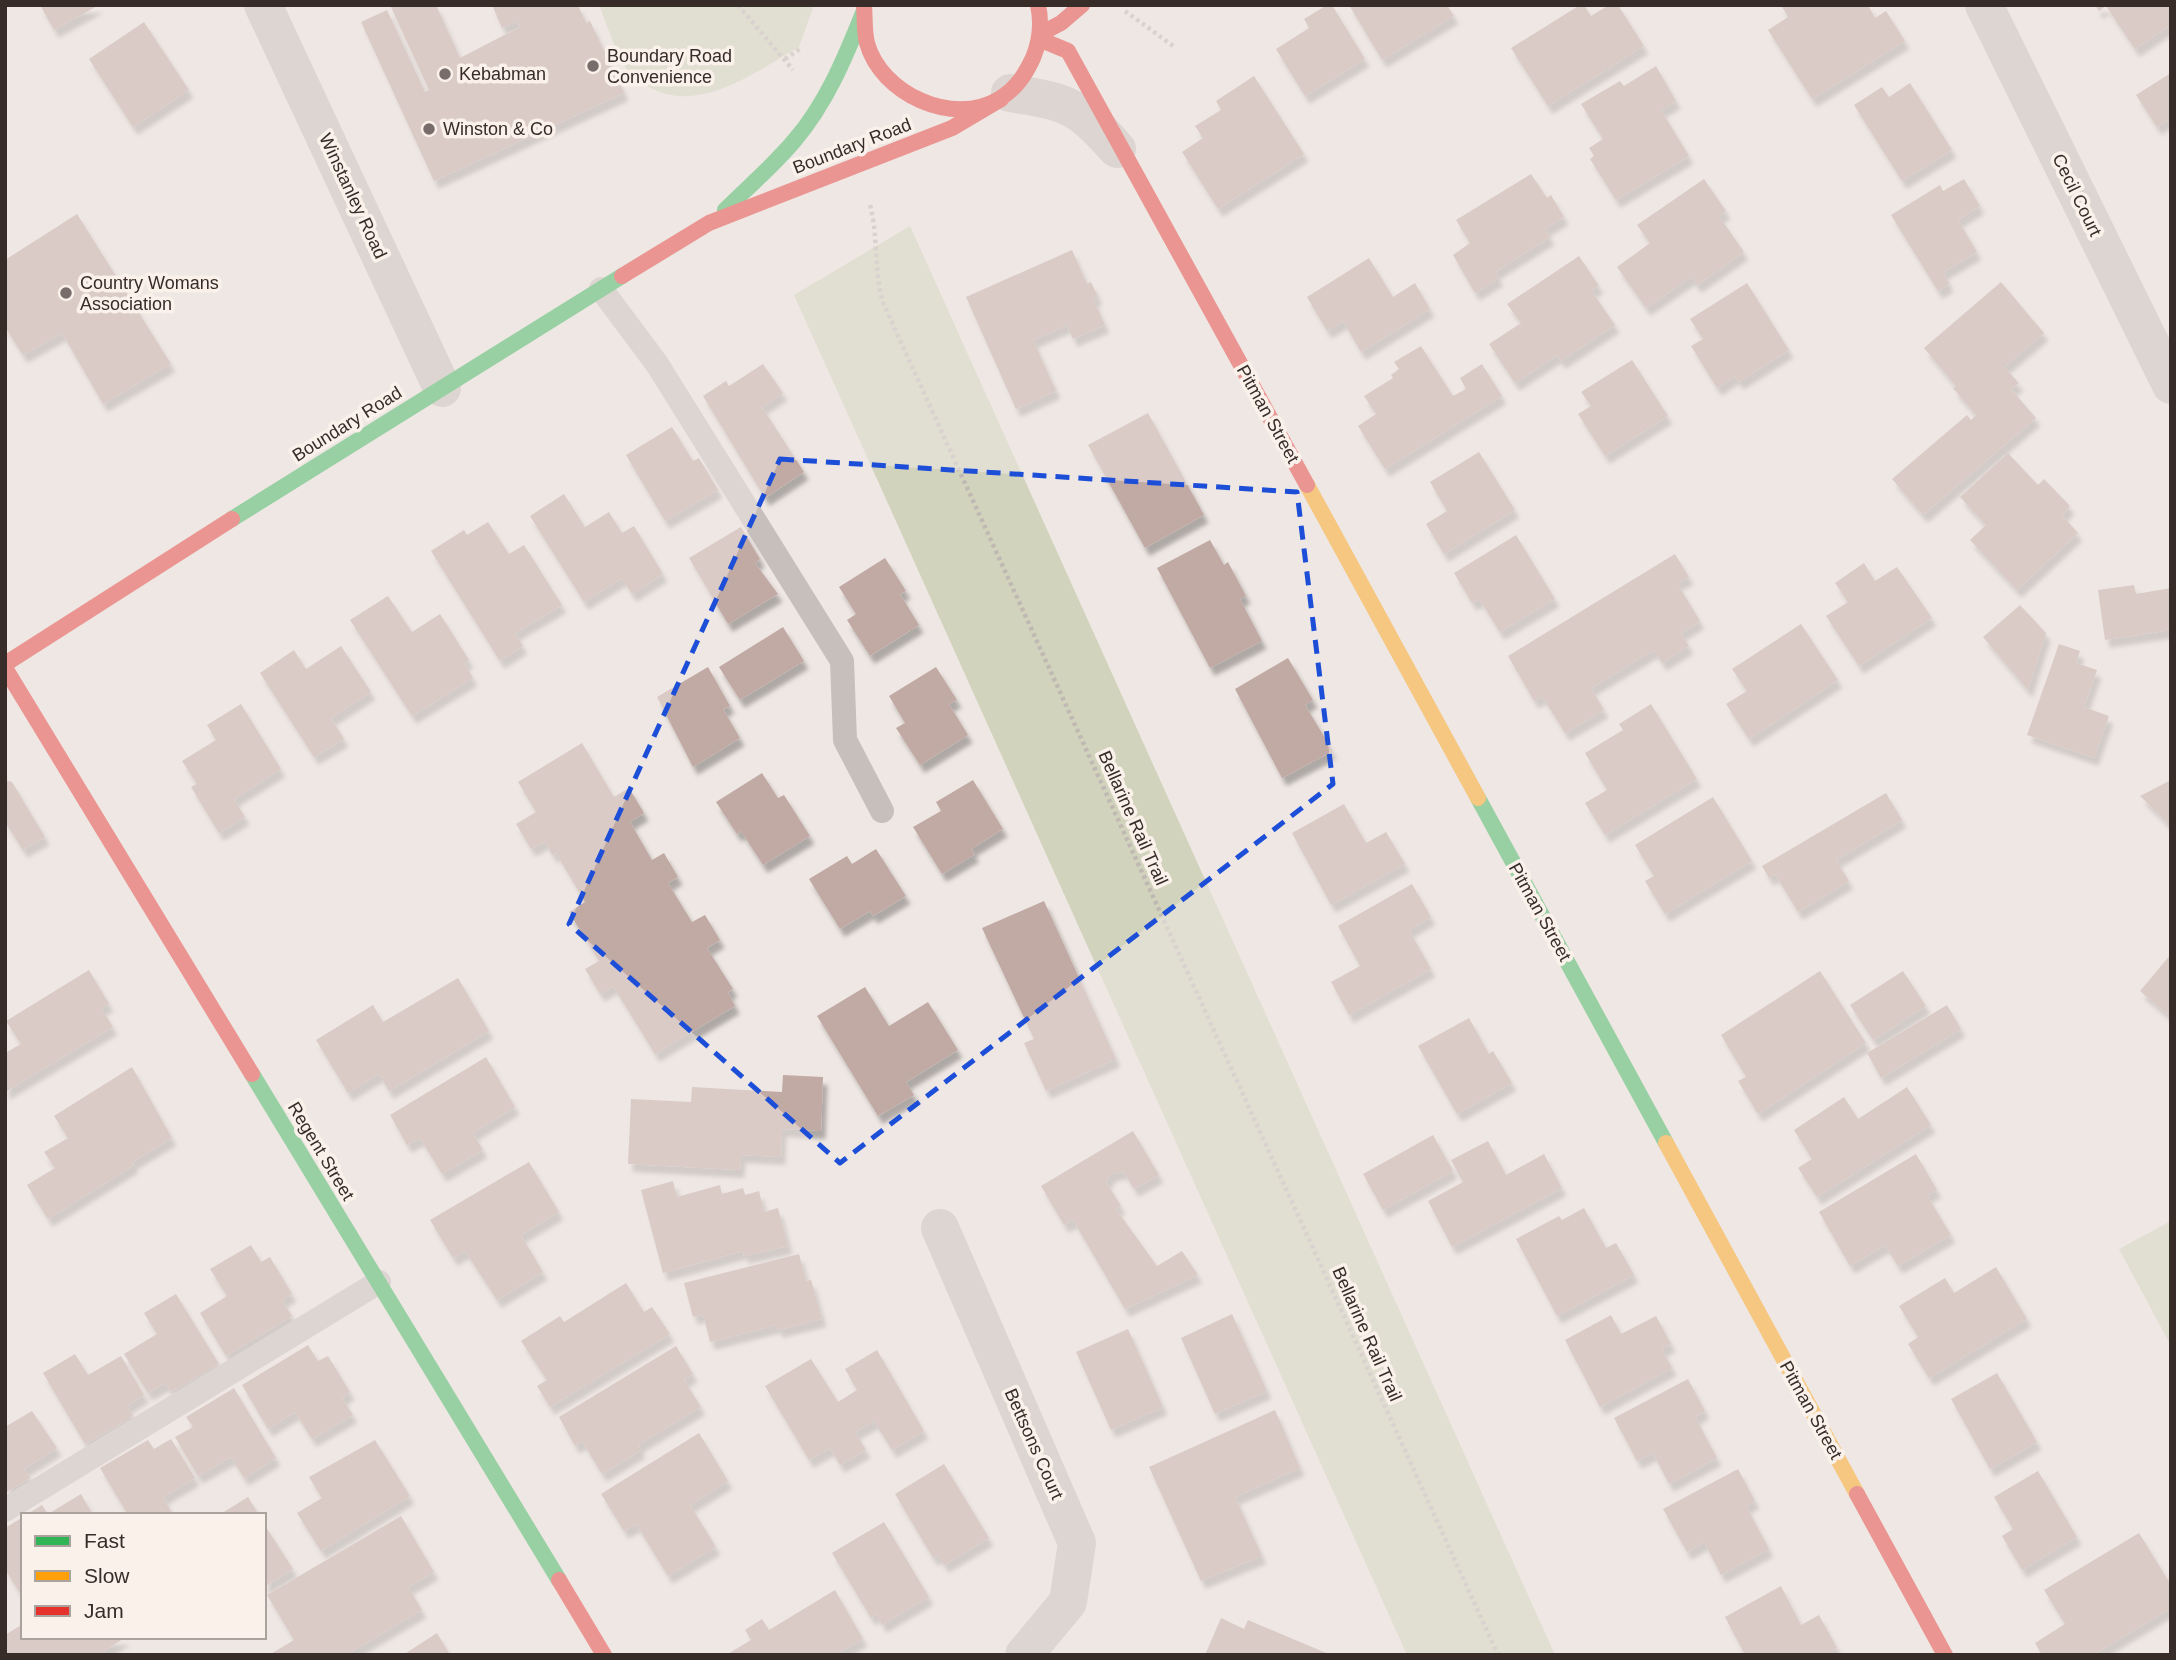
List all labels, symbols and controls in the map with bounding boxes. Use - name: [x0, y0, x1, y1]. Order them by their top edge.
- place label: Boundary Road Convenience: [607, 46, 732, 87]
- marker: Boundary Road Convenience: [585, 58, 601, 74]
- place label: Kebabman: [459, 64, 546, 84]
- marker: Kebabman: [437, 66, 453, 82]
- street label: Boundary Road: [790, 114, 914, 178]
- place label: Winston & Co: [443, 119, 553, 139]
- marker: Winston & Co: [421, 121, 437, 137]
- street label: Winstanley Road: [315, 130, 391, 262]
- street label: Cecil Court: [2048, 151, 2106, 239]
- place label: Country Womans Association: [80, 273, 219, 314]
- marker: Country Womans Association: [58, 285, 74, 301]
- street label: Pitman Street: [1233, 361, 1303, 467]
- street label: Boundary Road: [289, 382, 405, 466]
- street label: Bellarine Rail Trail: [1094, 748, 1172, 888]
- street label: Pitman Street: [1505, 859, 1575, 965]
- street label: Regent Street: [284, 1098, 358, 1204]
- street label: Bellarine Rail Trail: [1328, 1264, 1406, 1404]
- street label: Pitman Street: [1776, 1357, 1846, 1463]
- street label: Bettsons Court: [1001, 1386, 1067, 1502]
- legend: [21, 1513, 266, 1639]
- text: Fast: [84, 1529, 125, 1552]
- text: Slow: [84, 1564, 130, 1587]
- text: Jam: [84, 1599, 124, 1622]

